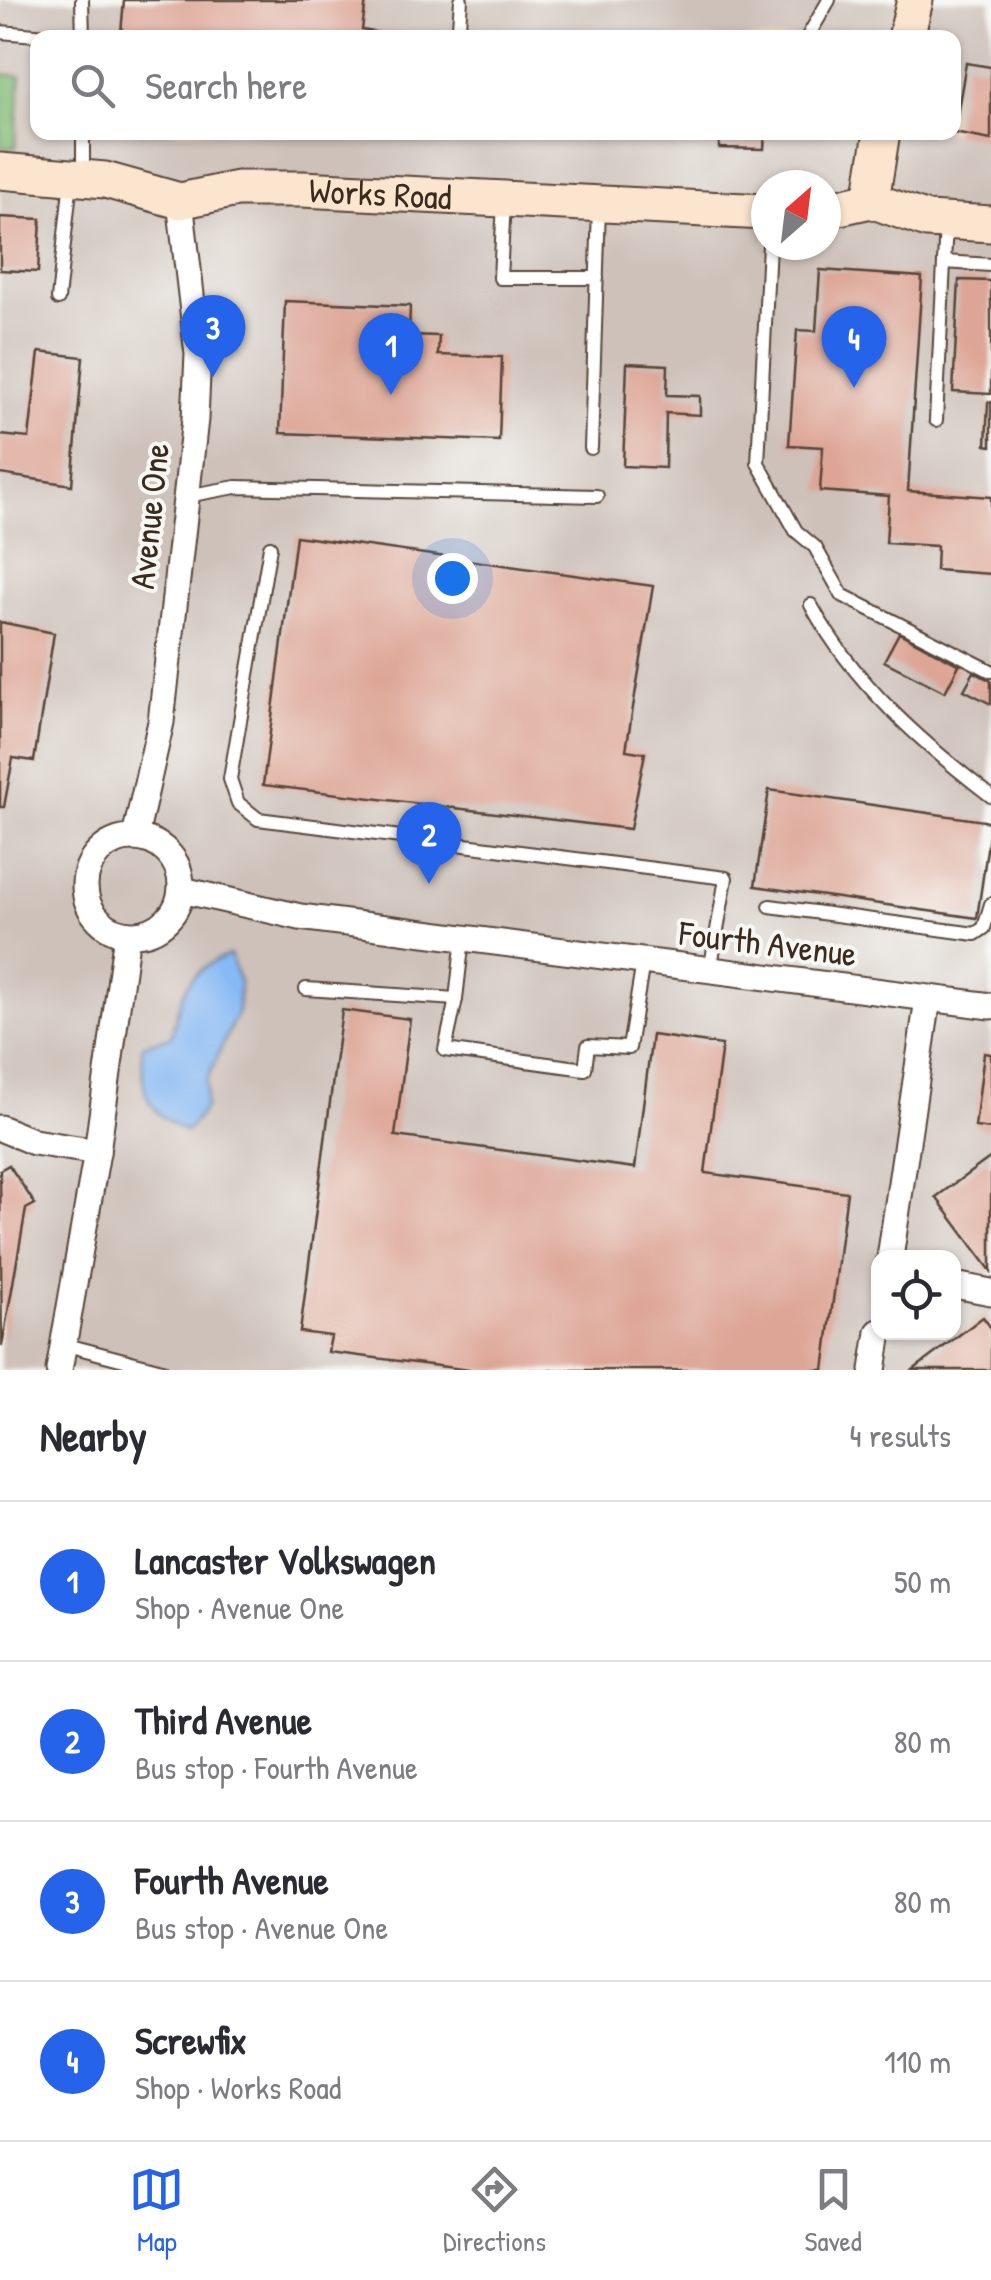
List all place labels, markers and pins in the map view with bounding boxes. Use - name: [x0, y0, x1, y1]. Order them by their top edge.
- pin: 3: [180, 294, 246, 377]
- pin: 4: [822, 306, 886, 388]
- pin: 1: [358, 312, 424, 395]
- pin: 2: [396, 802, 462, 884]

